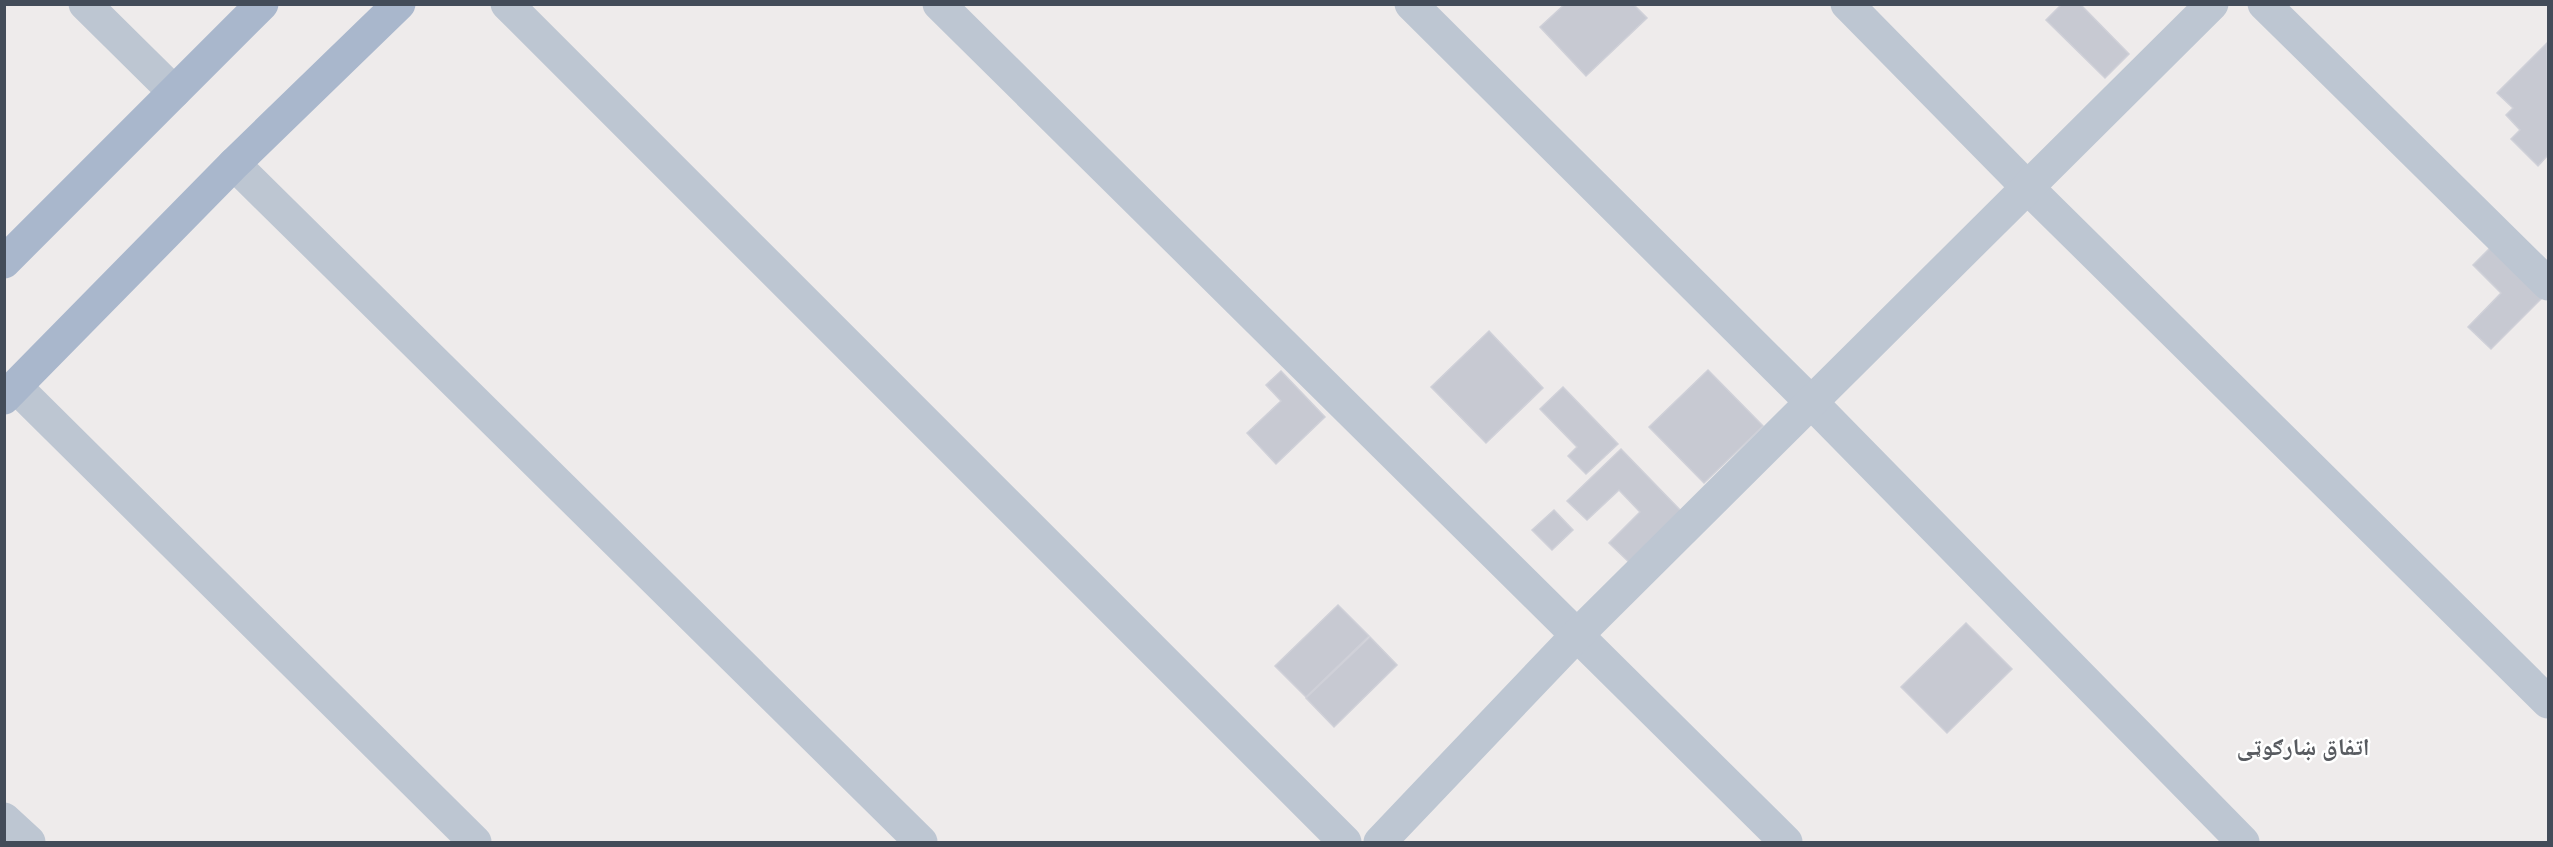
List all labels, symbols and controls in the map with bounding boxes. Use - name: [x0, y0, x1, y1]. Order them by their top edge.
- district label: اتفاق ښارګوټی: [2236, 731, 2370, 761]

